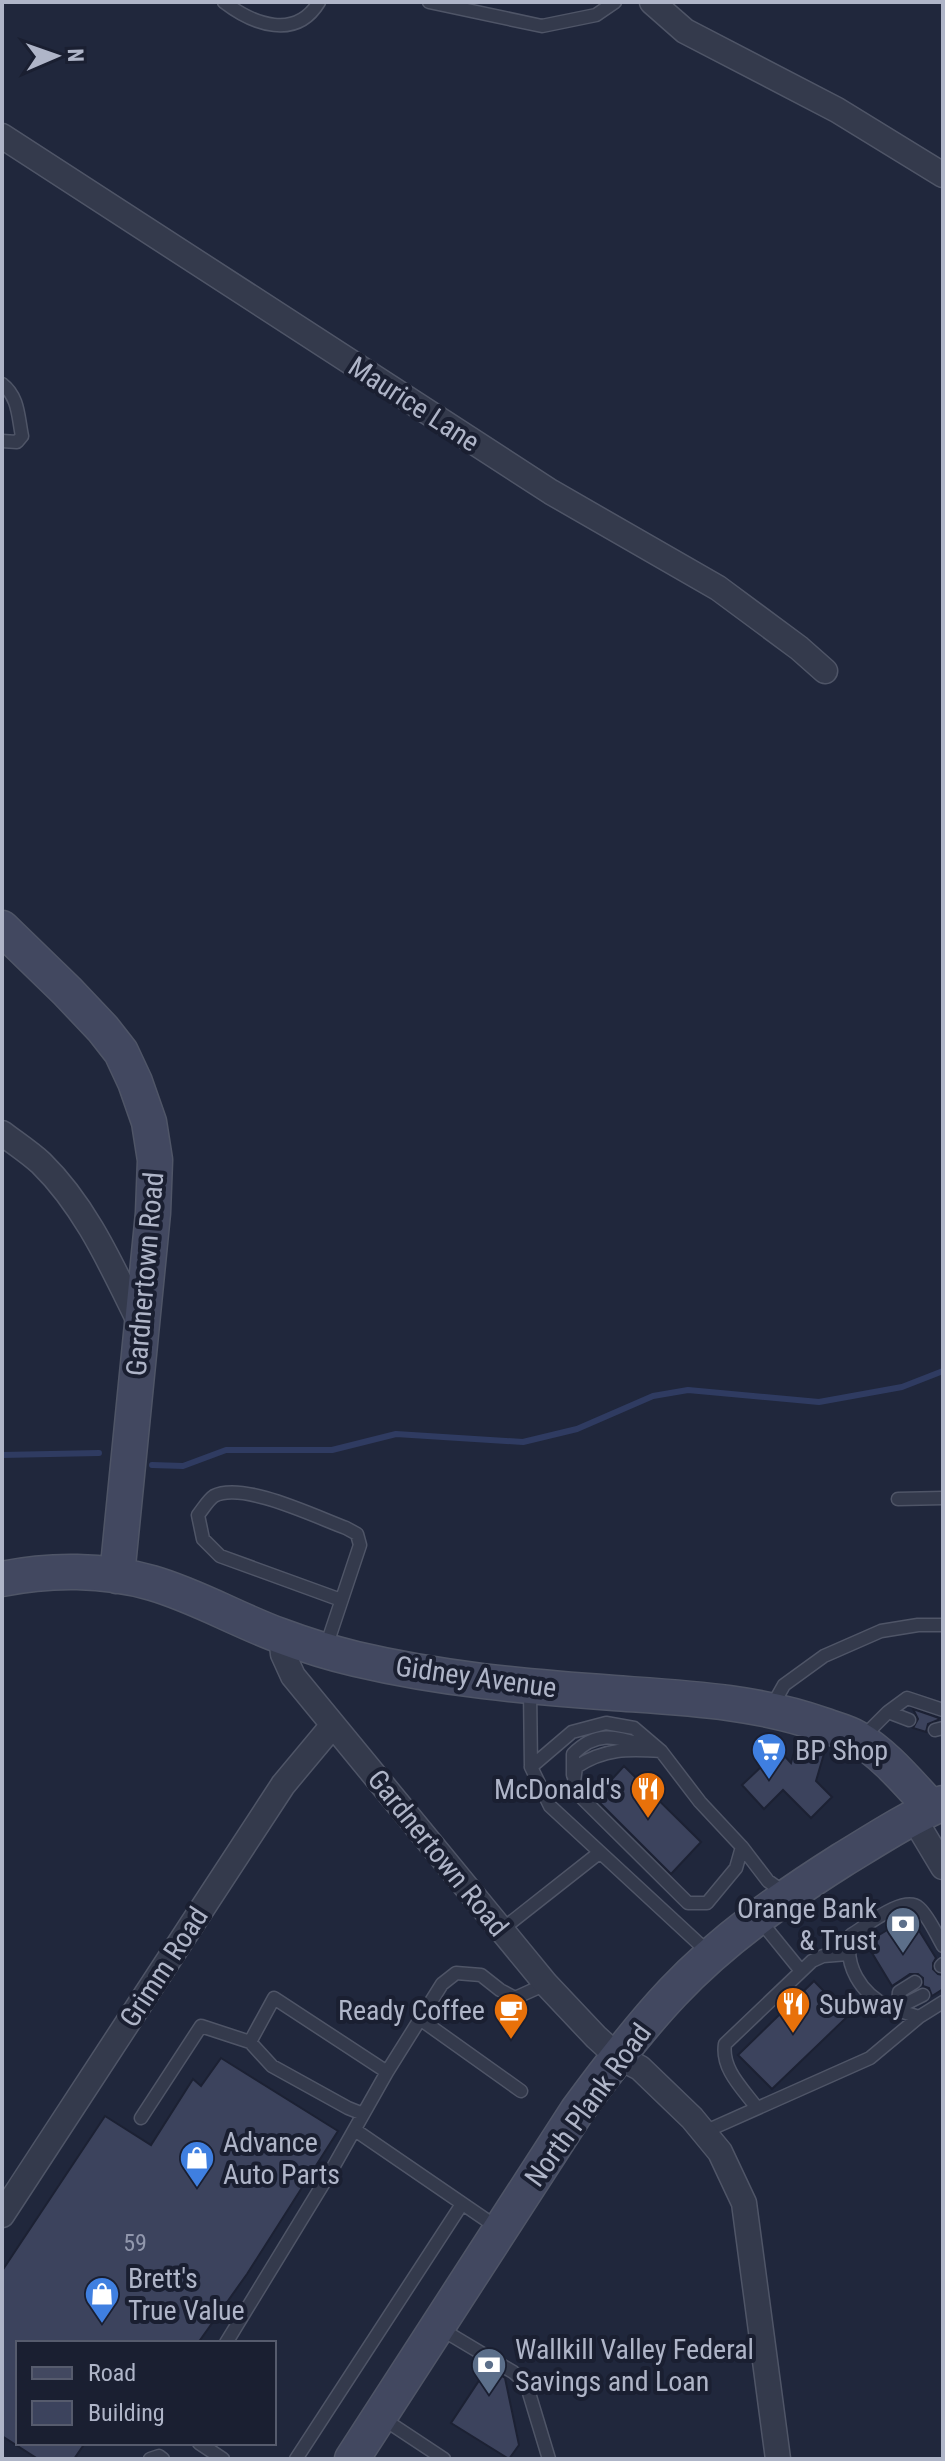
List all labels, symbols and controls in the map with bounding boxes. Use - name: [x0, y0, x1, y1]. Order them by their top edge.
- north arrow: [16, 16, 96, 96]
- text: N: [63, 48, 88, 62]
- street label: Maurice Lane: [343, 350, 485, 458]
- street label: Gardnertown Road: [120, 1171, 170, 1377]
- street label: Gidney Avenue: [393, 1649, 559, 1705]
- supermarket icon: BP Shop: [750, 1731, 788, 1781]
- place label: BP Shop: [795, 1734, 888, 1767]
- street label: Gardnertown Road: [361, 1763, 515, 1943]
- restaurant icon: McDonald's: [629, 1770, 667, 1820]
- place label: McDonald's: [494, 1773, 622, 1806]
- place label: Orange Bank & Trust: [737, 1892, 877, 1957]
- street label: Grimm Road: [113, 1901, 215, 2033]
- bank icon: Orange Bank & Trust: [884, 1905, 922, 1955]
- restaurant icon: Subway: [774, 1985, 812, 2035]
- place label: Subway: [819, 1988, 904, 2021]
- cafe icon: Ready Coffee: [492, 1991, 530, 2041]
- place label: Ready Coffee: [338, 1994, 485, 2027]
- street label: North Plank Road: [518, 2017, 658, 2193]
- place label: Advance Auto Parts: [223, 2126, 340, 2191]
- shop icon: Advance Auto Parts: [178, 2139, 216, 2189]
- house number: 59: [123, 2229, 147, 2257]
- place label: Brett's True Value: [128, 2262, 245, 2327]
- shop icon: Brett's True Value: [83, 2275, 121, 2325]
- place label: Wallkill Valley Federal Savings and Loan: [515, 2333, 754, 2398]
- legend: [16, 2341, 276, 2445]
- bank icon: Wallkill Valley Federal Savings and Loan: [470, 2346, 508, 2396]
- text: Road: [88, 2359, 136, 2387]
- text: Building: [88, 2399, 165, 2427]

